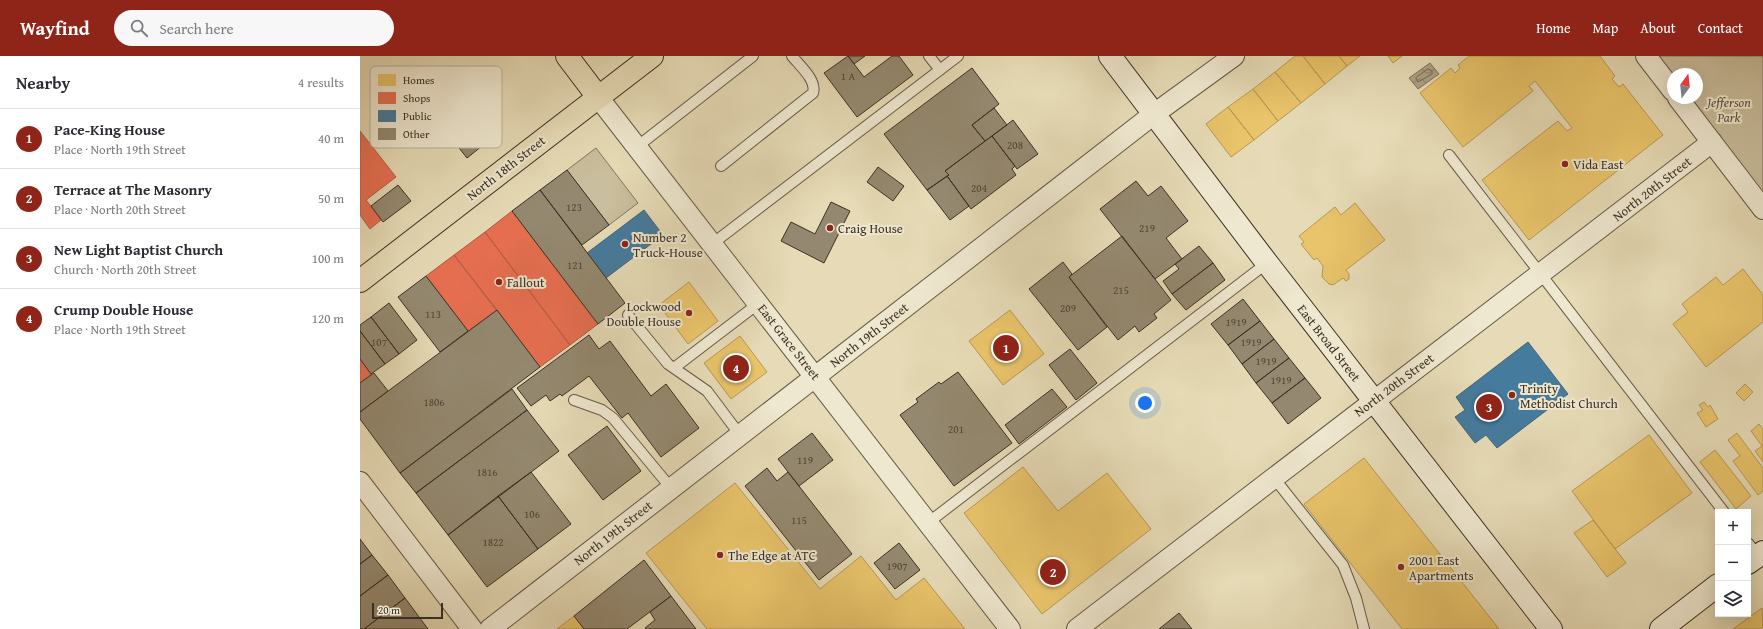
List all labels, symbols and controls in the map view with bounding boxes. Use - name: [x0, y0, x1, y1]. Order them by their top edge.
- search box: [114, 10, 394, 46]
- text: Wayfind: [20, 14, 90, 42]
- icon: search: [128, 17, 150, 39]
- text: Search here: [160, 18, 234, 39]
- text: Home: [1536, 18, 1571, 38]
- text: Map: [1593, 18, 1618, 38]
- text: About: [1640, 18, 1676, 38]
- text: Contact: [1698, 18, 1743, 38]
- legend: [370, 66, 502, 148]
- house number: 1 A: [841, 68, 856, 84]
- north arrow: [1667, 68, 1703, 104]
- text: Nearby: [16, 70, 70, 95]
- text: Homes: [403, 72, 434, 88]
- text: 4 results: [298, 73, 344, 92]
- text: Shops: [403, 90, 430, 106]
- park label: Jefferson Park: [1705, 93, 1751, 127]
- text: Public: [403, 108, 432, 124]
- text: Pace-King House: [54, 119, 165, 140]
- text: Other: [403, 126, 430, 142]
- text: 1: [26, 129, 32, 148]
- text: 40 m: [318, 129, 344, 148]
- street label: North 18th Street: [463, 131, 550, 205]
- house number: 208: [1007, 137, 1023, 153]
- text: Place · North 19th Street: [54, 140, 186, 159]
- street label: North 20th Street: [1609, 152, 1696, 226]
- place label: Vida East: [1573, 155, 1624, 174]
- marker: Vida East: [1560, 159, 1570, 169]
- text: Terrace at The Masonry: [54, 179, 212, 200]
- house number: 204: [971, 180, 987, 196]
- text: 2: [26, 189, 32, 208]
- text: 50 m: [318, 189, 344, 208]
- house number: 123: [566, 199, 582, 215]
- text: Place · North 20th Street: [54, 200, 186, 219]
- place label: Craig House: [838, 219, 903, 238]
- house number: 219: [1139, 220, 1155, 236]
- marker: Craig House: [825, 223, 835, 233]
- place label: Number 2 Truck-House: [633, 228, 703, 262]
- text: New Light Baptist Church: [54, 239, 223, 260]
- marker: Number 2 Truck-House: [620, 239, 630, 249]
- text: 3: [26, 249, 32, 268]
- text: 100 m: [312, 249, 344, 268]
- house number: 121: [567, 257, 583, 273]
- text: Church · North 20th Street: [54, 260, 197, 279]
- place label: Fallout: [507, 273, 545, 292]
- marker: Fallout: [494, 277, 504, 287]
- house number: 215: [1113, 282, 1129, 298]
- place label: Lockwood Double House: [607, 297, 681, 331]
- street label: North 19th Street: [826, 298, 913, 372]
- text: Crump Double House: [54, 299, 193, 320]
- street label: East Grace Street: [753, 300, 825, 384]
- house number: 209: [1060, 300, 1076, 316]
- street label: East Broad Street: [1293, 300, 1365, 386]
- house number: 113: [425, 306, 441, 322]
- marker: Lockwood Double House: [684, 308, 694, 318]
- text: 4: [26, 309, 32, 328]
- text: 120 m: [312, 309, 344, 328]
- house number: 1919: [1225, 314, 1247, 330]
- text: Place · North 19th Street: [54, 320, 186, 339]
- pin: 1: [993, 333, 1019, 363]
- house number: 107: [371, 334, 387, 350]
- house number: 1919: [1240, 334, 1262, 350]
- street label: North 20th Street: [1350, 348, 1438, 421]
- pin: 4: [723, 353, 749, 383]
- house number: 1919: [1255, 353, 1277, 369]
- house number: 1919: [1270, 372, 1292, 388]
- place label: Trinity Methodist Church: [1520, 379, 1619, 413]
- marker: Trinity Methodist Church: [1507, 390, 1517, 400]
- pin: 3: [1476, 392, 1502, 422]
- your location: [1135, 393, 1155, 413]
- house number: 1806: [423, 394, 445, 410]
- house number: 201: [948, 421, 964, 437]
- house number: 119: [797, 452, 813, 468]
- house number: 1816: [476, 464, 498, 480]
- street label: North 19th Street: [570, 496, 657, 570]
- house number: 106: [524, 506, 540, 522]
- map controls: [1715, 509, 1751, 617]
- button: +: [1715, 509, 1751, 545]
- house number: 115: [791, 512, 807, 528]
- house number: 1822: [482, 534, 504, 550]
- button: −: [1715, 545, 1751, 581]
- place label: The Edge at ATC: [728, 546, 816, 565]
- marker: The Edge at ATC: [715, 550, 725, 560]
- place label: 2001 East Apartments: [1409, 551, 1474, 585]
- pin: 2: [1040, 557, 1066, 587]
- house number: 1907: [886, 558, 908, 574]
- marker: 2001 East Apartments: [1396, 562, 1406, 572]
- button: layers: [1715, 581, 1751, 617]
- scale bar: [372, 601, 443, 620]
- text: 20 m: [378, 602, 400, 618]

